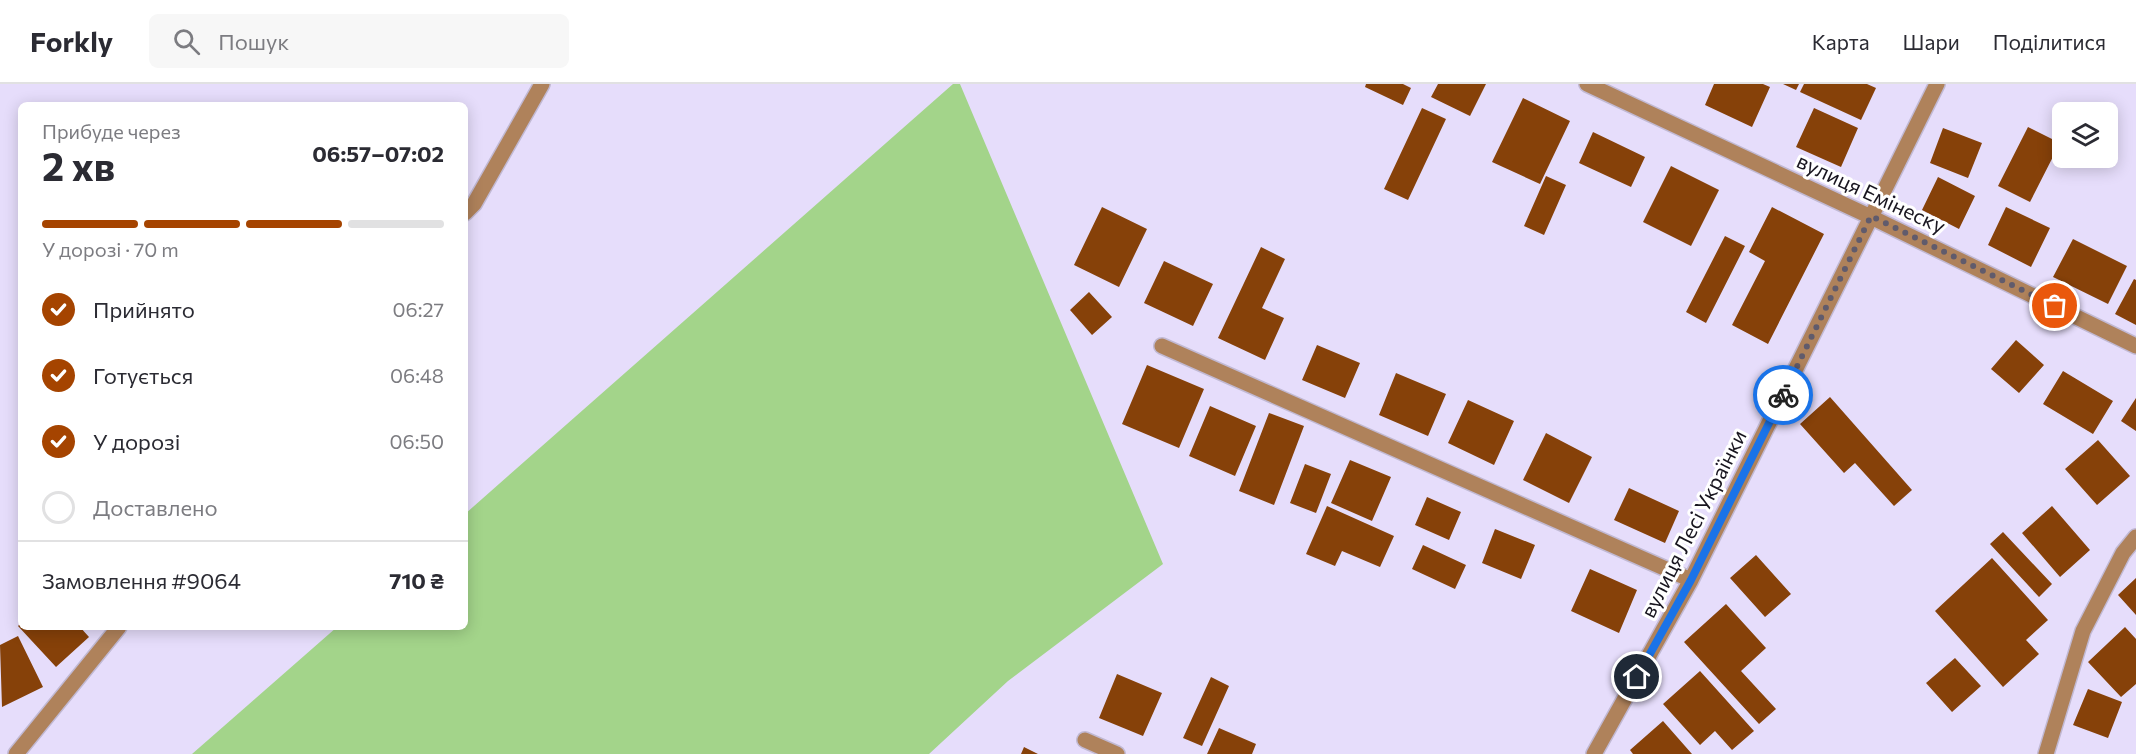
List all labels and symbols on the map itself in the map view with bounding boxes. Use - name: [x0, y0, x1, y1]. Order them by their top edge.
- street label: вулиця Емінеску: [1793, 147, 1950, 238]
- pin: [2029, 280, 2080, 331]
- courier: [1753, 365, 1813, 425]
- street label: вулиця Лесі Українки: [1634, 425, 1751, 621]
- pin: [1611, 651, 1662, 702]

